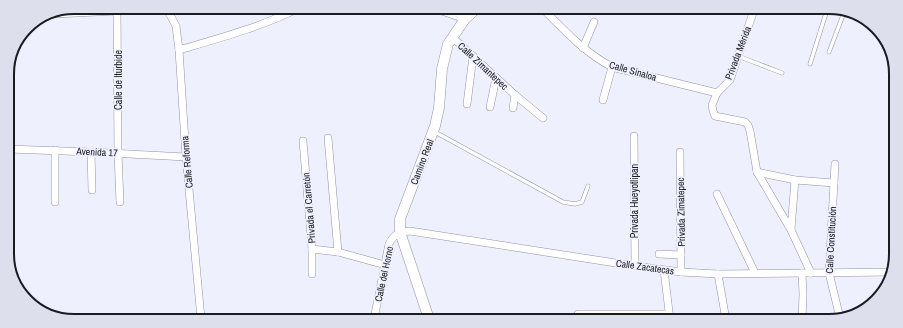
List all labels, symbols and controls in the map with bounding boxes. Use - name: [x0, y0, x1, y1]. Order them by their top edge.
- street label: Privada Mérida: [722, 24, 754, 81]
- street label: Calle Zimantepec: [455, 39, 511, 93]
- street label: Calle de Iturbide: [112, 49, 125, 110]
- street label: Calle Sinaloa: [608, 58, 659, 84]
- street label: Calle Reforma: [178, 135, 196, 189]
- street label: Camino Real: [407, 137, 437, 187]
- street label: Avenida 17: [75, 144, 118, 160]
- street label: Privada Hueyotlipan: [628, 164, 641, 238]
- street label: Privada el Carretón: [299, 172, 319, 244]
- street label: Privada Zimatepec: [674, 177, 688, 247]
- street label: Calle Constitución: [823, 206, 839, 274]
- street label: Calle del Horno: [372, 245, 396, 303]
- street label: Calle Zacatecas: [615, 256, 675, 278]

